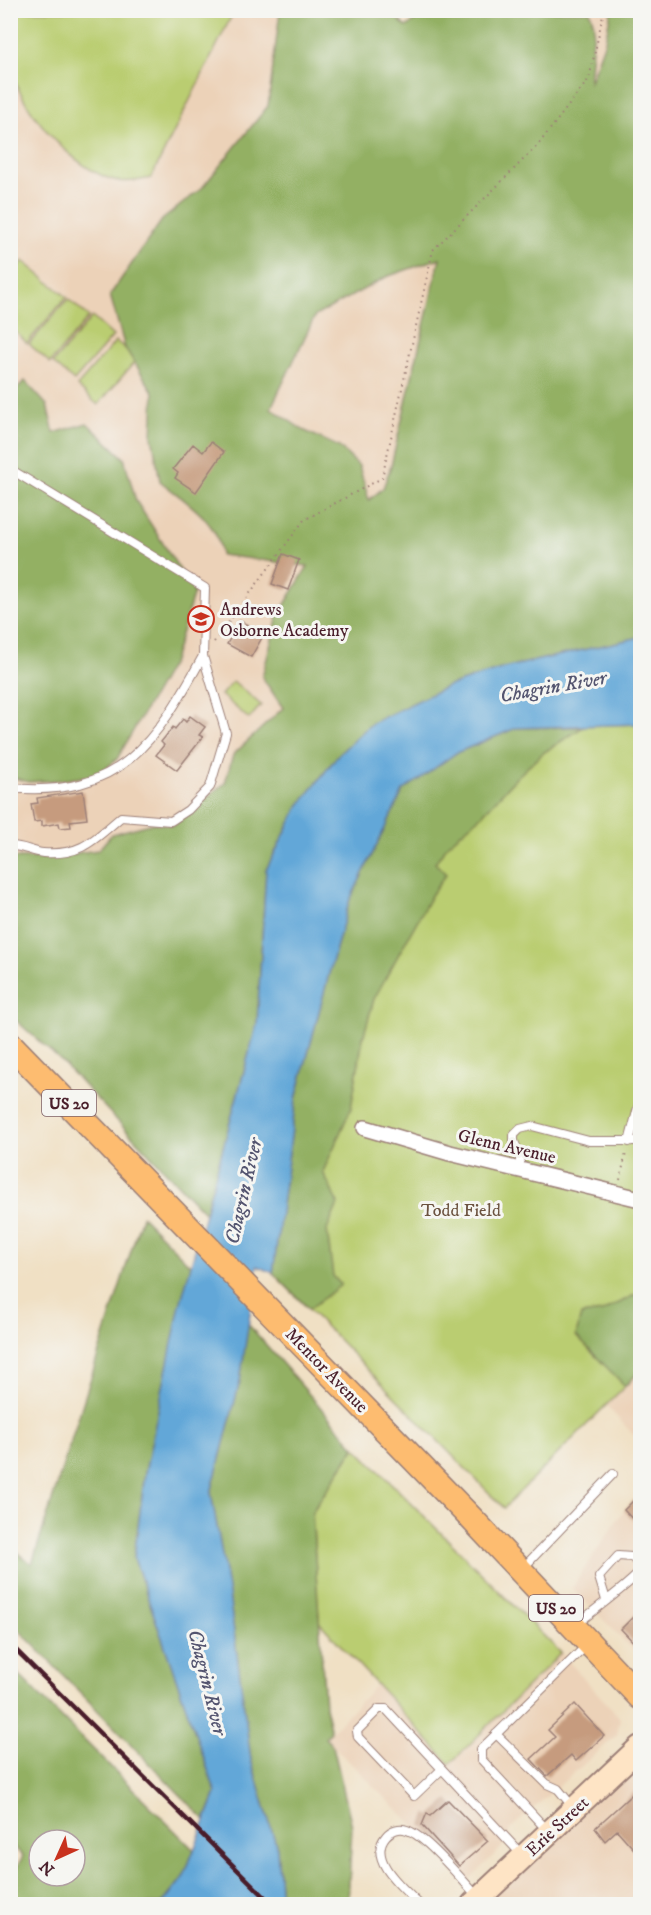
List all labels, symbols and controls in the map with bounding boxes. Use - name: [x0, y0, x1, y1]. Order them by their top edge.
- place label: Andrews Osborne Academy: [220, 599, 349, 642]
- school or university icon: Andrews Osborne Academy: [186, 604, 216, 634]
- water label: Chagrin River: [498, 665, 610, 709]
- road number: US 20: [42, 1090, 96, 1116]
- street label: Glenn Avenue: [456, 1125, 558, 1169]
- water label: Chagrin River: [220, 1134, 269, 1247]
- park label: Todd Field: [421, 1200, 501, 1222]
- street label: Mentor Avenue: [280, 1324, 372, 1418]
- road number: US 20: [529, 1595, 583, 1621]
- water label: Chagrin River: [181, 1627, 232, 1740]
- street label: Erie Street: [522, 1792, 594, 1861]
- north arrow: [27, 1828, 87, 1888]
- text: N: [35, 1856, 59, 1880]

